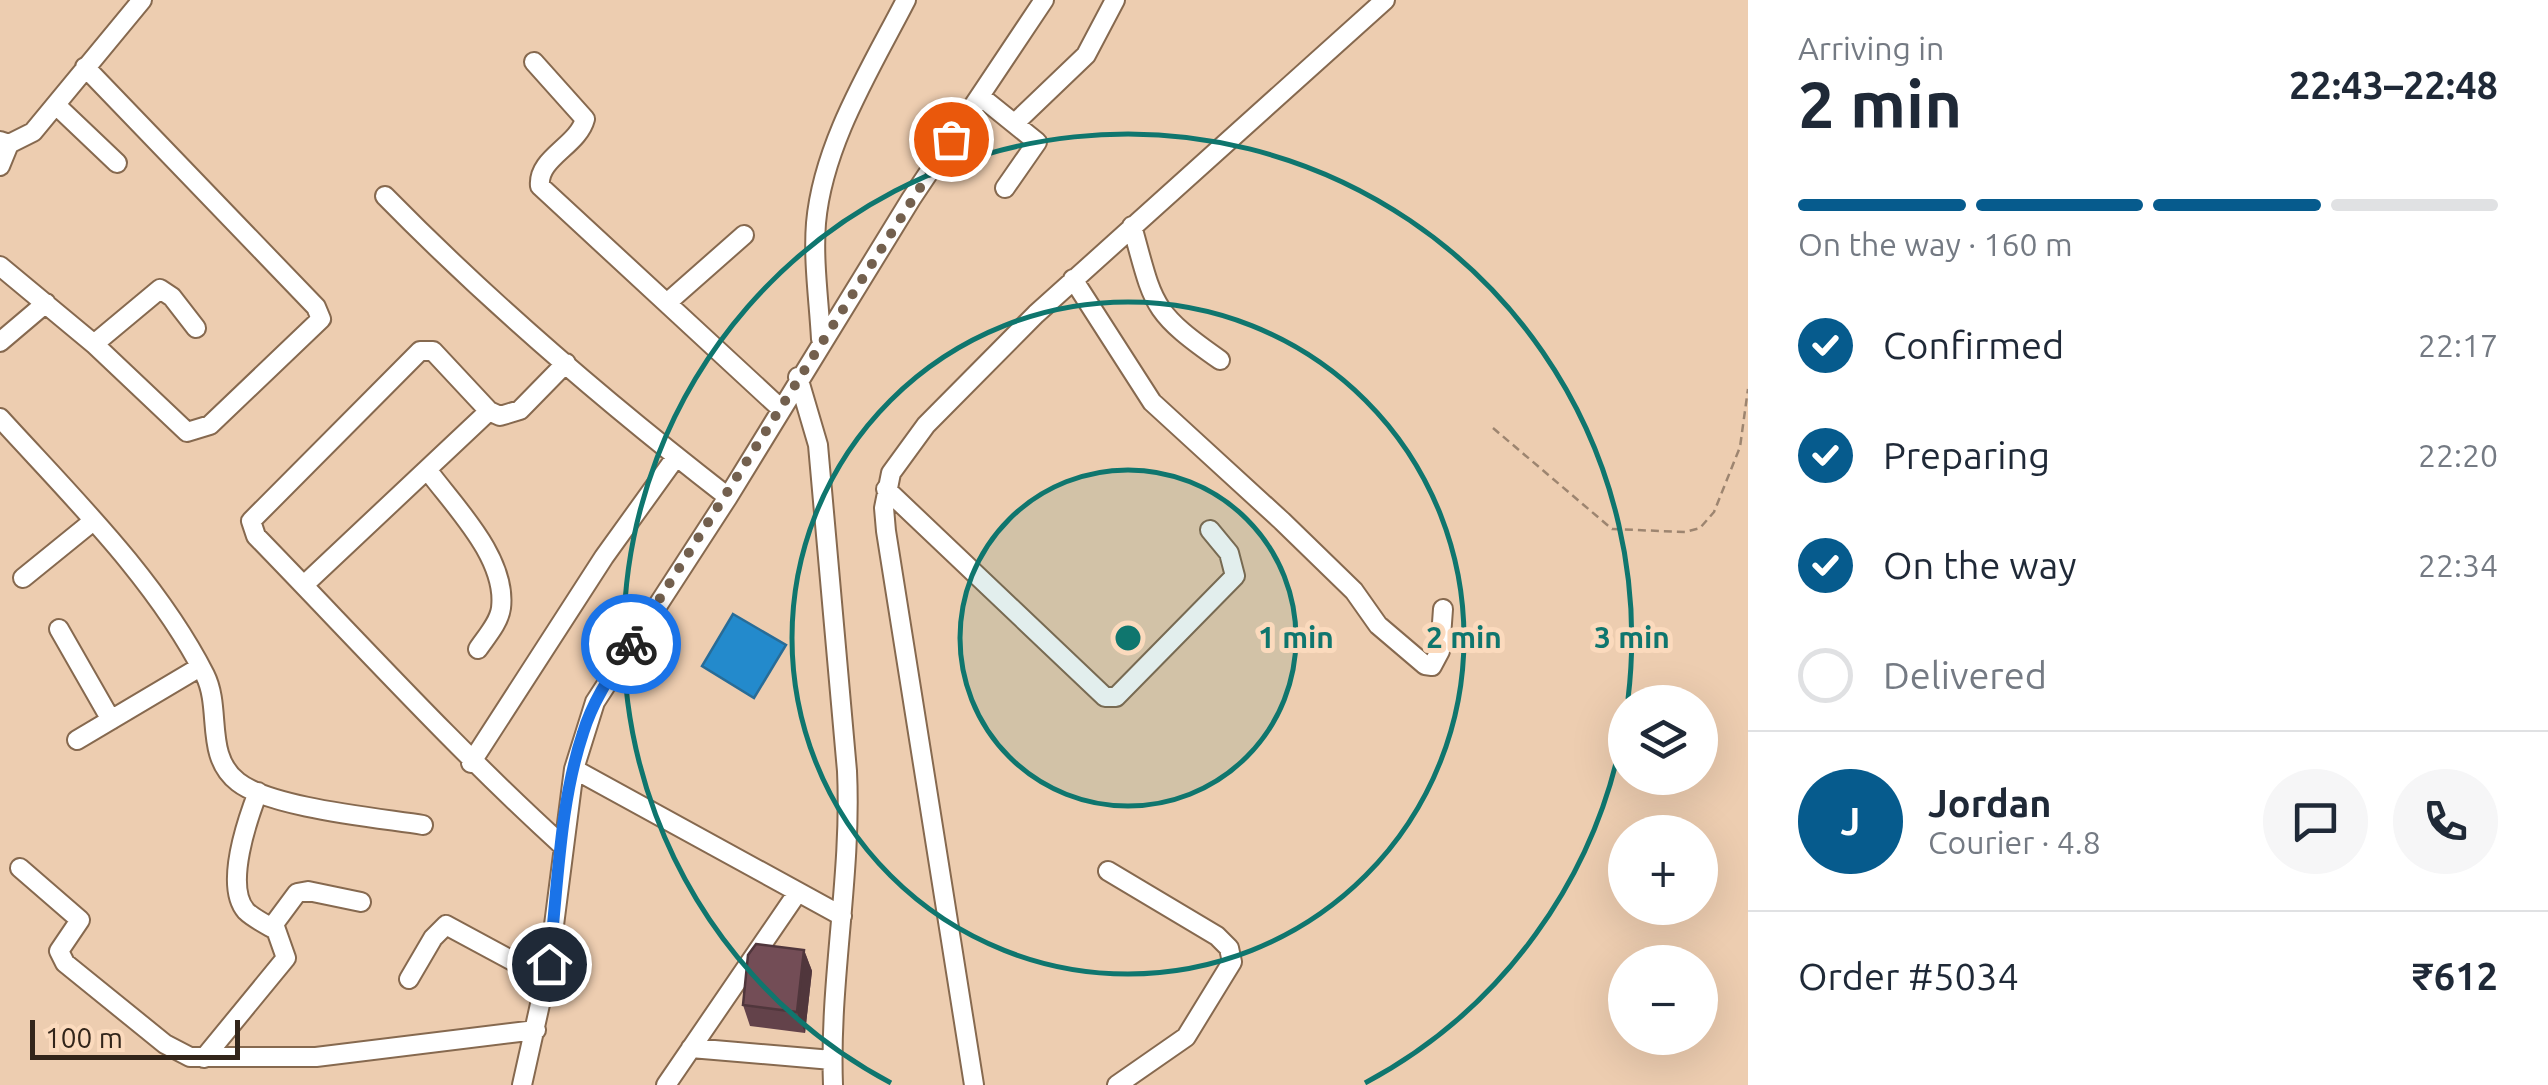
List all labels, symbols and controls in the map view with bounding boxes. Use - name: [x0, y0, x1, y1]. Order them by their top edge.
- text: Arriving in: [1798, 30, 1944, 66]
- text: 22:43–22:48: [2289, 64, 2498, 106]
- text: 2 min: [1798, 67, 1962, 140]
- pin: [909, 97, 994, 182]
- icon: bag: [924, 112, 979, 167]
- text: On the way · 160 m: [1798, 226, 2073, 262]
- icon: check: [1798, 318, 1853, 373]
- text: Confirmed: [1883, 324, 2064, 366]
- text: 22:17: [2418, 327, 2498, 363]
- icon: check: [1798, 428, 1853, 483]
- text: Preparing: [1883, 434, 2050, 476]
- text: 22:20: [2418, 437, 2498, 473]
- icon: check: [1798, 538, 1853, 593]
- text: On the way: [1883, 544, 2076, 586]
- text: 22:34: [2418, 547, 2498, 583]
- courier: [581, 594, 681, 694]
- icon: bike: [604, 617, 659, 672]
- centre of rings: [1110, 620, 1146, 656]
- text: 1 min: [1258, 620, 1334, 654]
- text: 2 min: [1426, 620, 1502, 654]
- text: 3 min: [1594, 620, 1670, 654]
- text: Delivered: [1883, 654, 2047, 696]
- map controls: [1608, 685, 1718, 1055]
- button: layers: [1608, 685, 1718, 795]
- button: chat: [2263, 769, 2368, 874]
- button: phone: [2393, 769, 2498, 874]
- text: Jordan: [1928, 782, 2052, 824]
- text: J: [1841, 800, 1860, 842]
- button: +: [1608, 815, 1718, 925]
- text: Courier · 4.8: [1928, 824, 2101, 860]
- pin: [507, 922, 592, 1007]
- icon: home: [522, 937, 577, 992]
- button: −: [1608, 945, 1718, 1055]
- text: Order #5034: [1798, 955, 2019, 997]
- text: ₹612: [2412, 955, 2498, 997]
- scale bar: [30, 1015, 240, 1060]
- text: 100 m: [45, 1022, 123, 1053]

